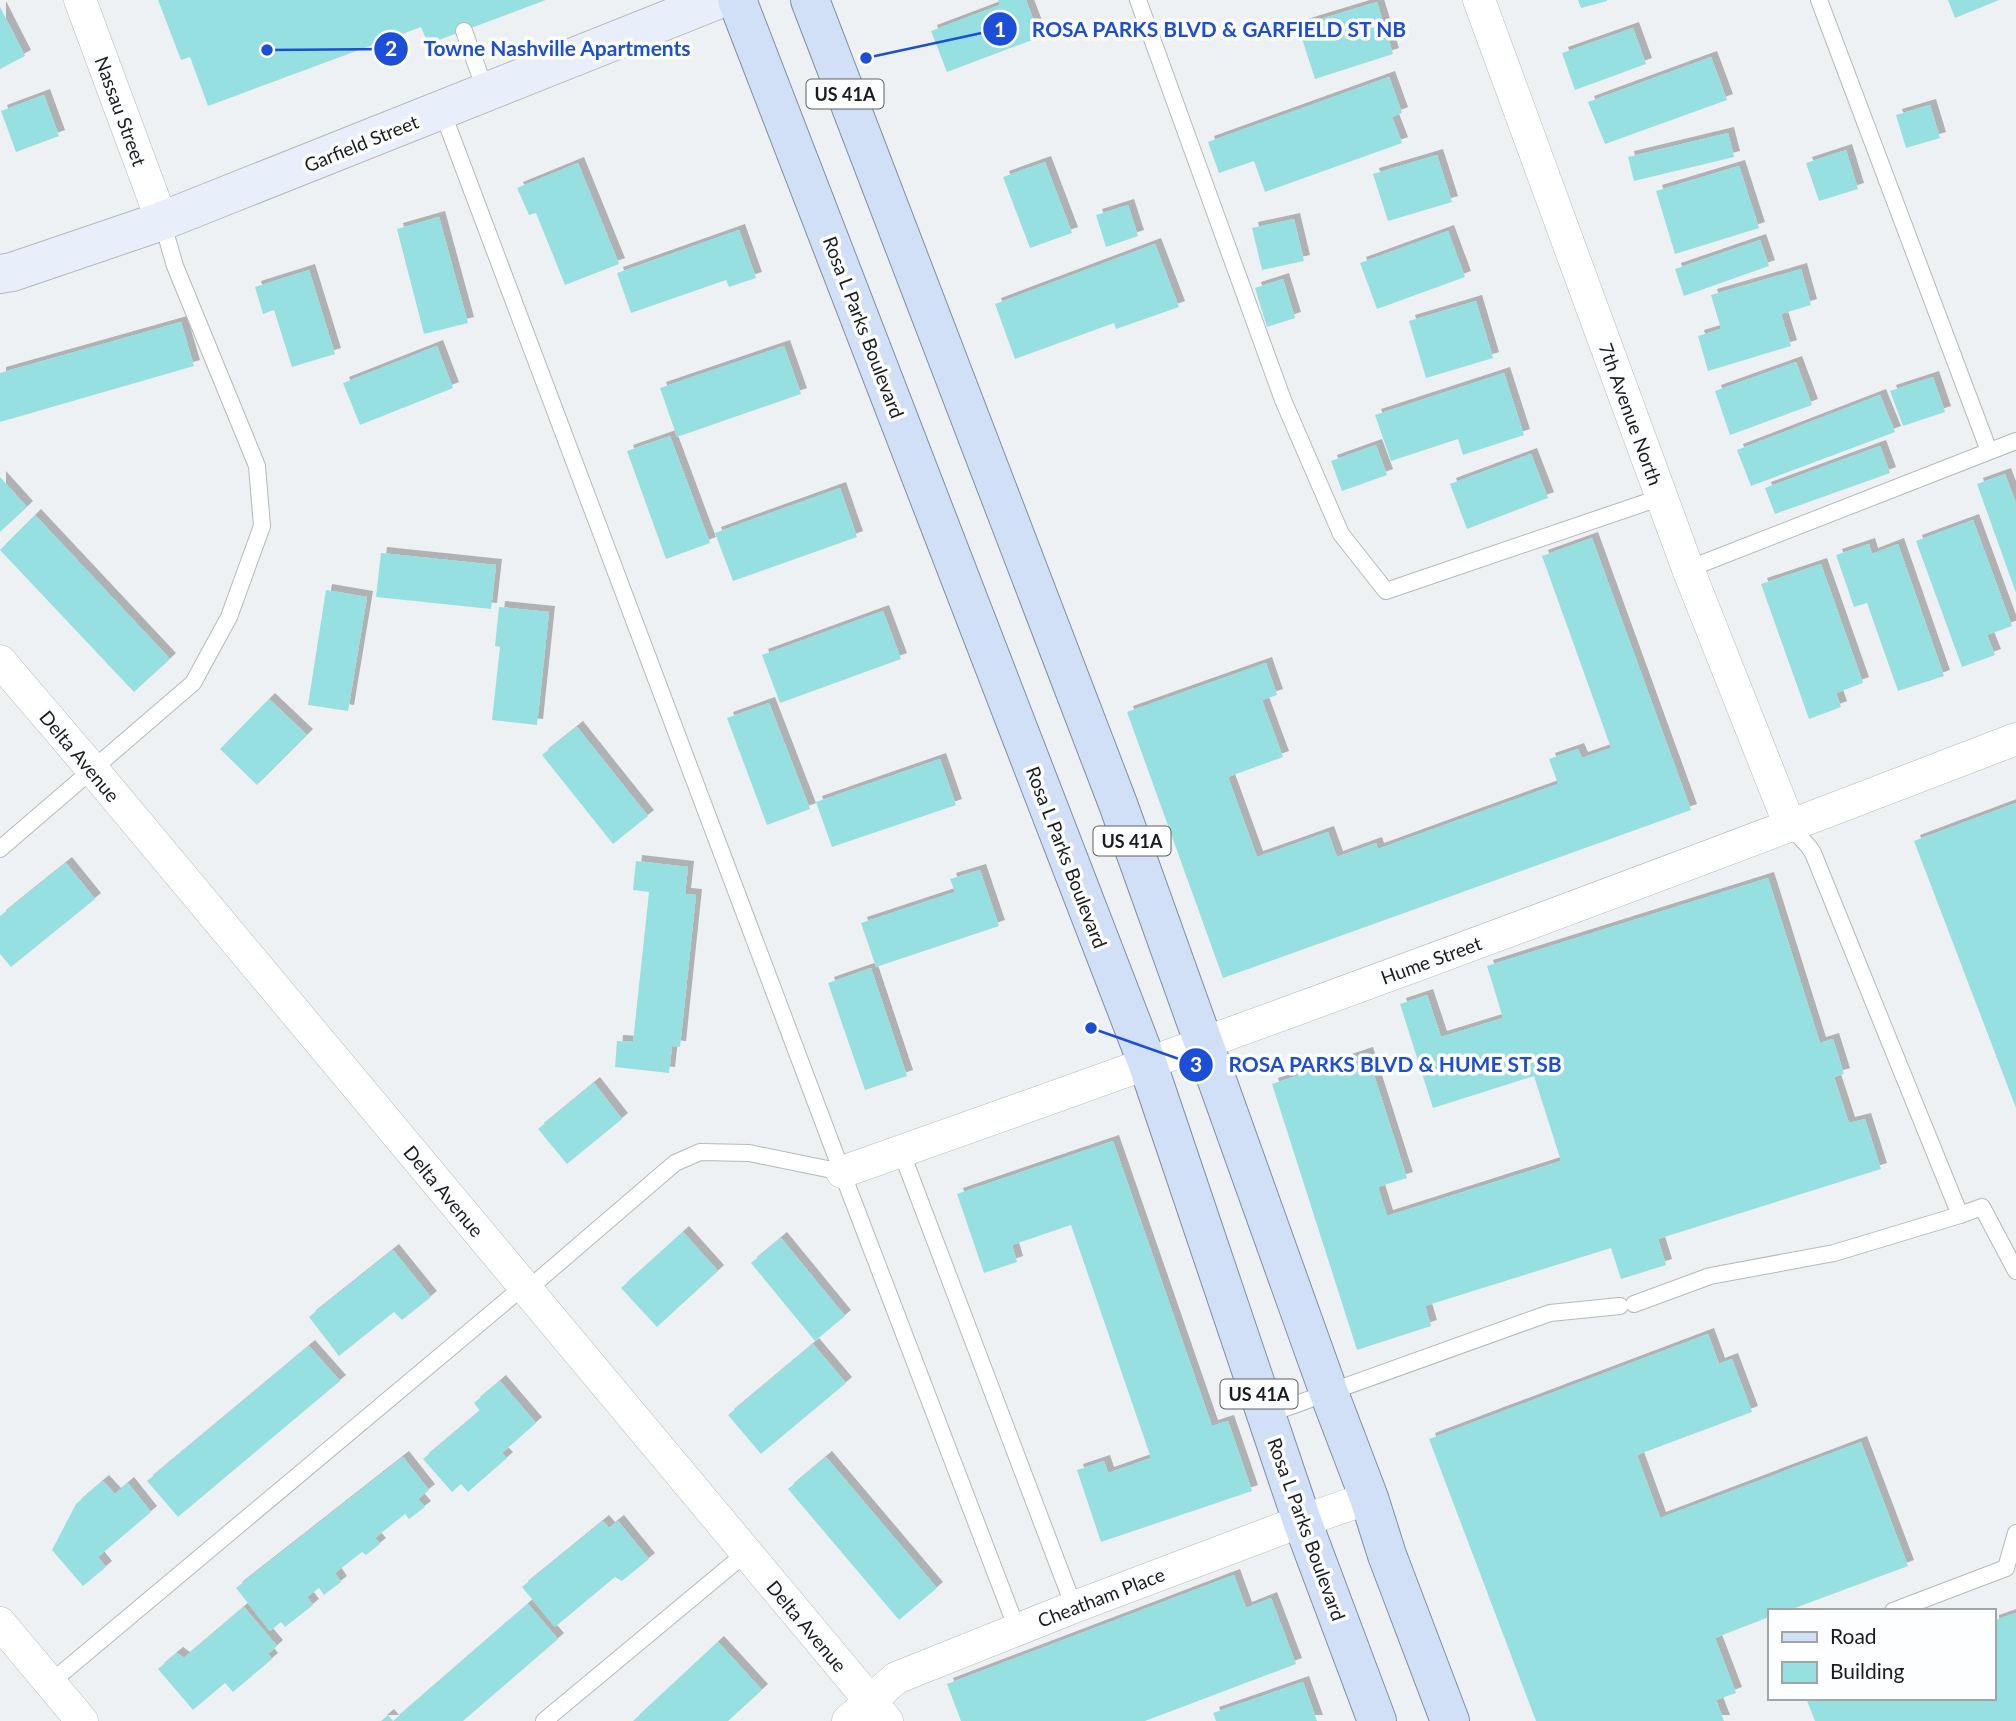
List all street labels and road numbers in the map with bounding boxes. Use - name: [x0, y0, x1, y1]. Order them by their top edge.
- street label: Nassau Street: [91, 53, 152, 169]
- road number: US 41A: [806, 80, 884, 108]
- street label: Garfield Street: [301, 110, 422, 176]
- street label: Rosa L Parks Boulevard: [819, 233, 909, 421]
- street label: 7th Avenue North: [1595, 340, 1667, 488]
- street label: Delta Avenue: [35, 706, 125, 806]
- street label: Rosa L Parks Boulevard: [1022, 763, 1112, 951]
- road number: US 41A: [1094, 826, 1170, 856]
- street label: Hume Street: [1378, 931, 1485, 989]
- street label: Delta Avenue: [399, 1141, 489, 1241]
- road number: US 41A: [1220, 1380, 1298, 1408]
- street label: Rosa L Parks Boulevard: [1263, 1434, 1351, 1624]
- street label: Cheatham Place: [1034, 1562, 1168, 1632]
- street label: Delta Avenue: [762, 1576, 852, 1676]

